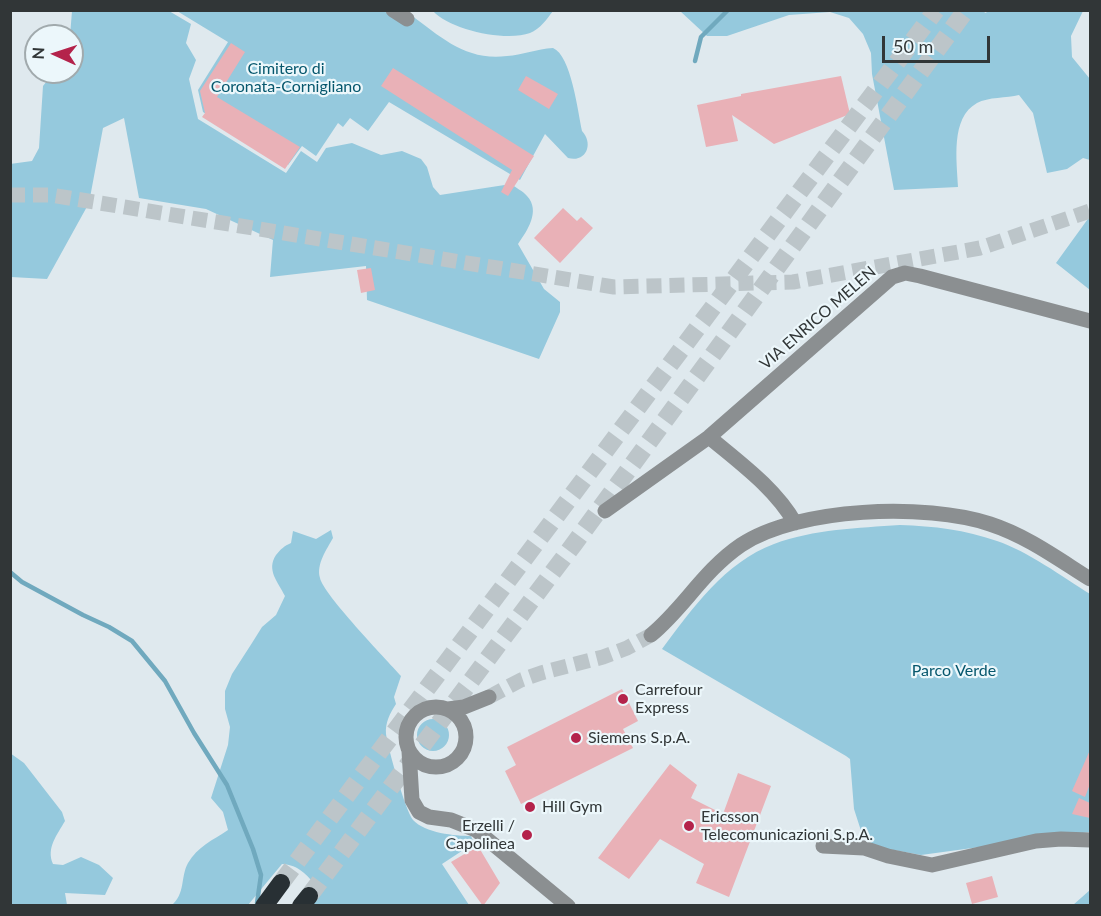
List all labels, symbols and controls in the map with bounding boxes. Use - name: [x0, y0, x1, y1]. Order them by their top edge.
- north arrow: [24, 24, 84, 84]
- scale bar: [885, 24, 993, 62]
- text: 50 m: [893, 35, 933, 57]
- text: N: [28, 46, 47, 60]
- park label: Cimitero di Coronata-Cornigliano: [211, 59, 361, 97]
- street label: VIA ENRICO MELEN: [756, 262, 880, 374]
- park label: Parco Verde: [912, 661, 996, 681]
- place label: Carrefour Express: [635, 680, 702, 718]
- marker: Carrefour Express: [616, 692, 630, 706]
- place label: Siemens S.p.A.: [588, 728, 690, 748]
- marker: Siemens S.p.A.: [569, 731, 583, 745]
- place label: Hill Gym: [542, 797, 602, 817]
- marker: Hill Gym: [523, 800, 537, 814]
- place label: Ericsson Telecomunicazioni S.p.A.: [701, 807, 873, 845]
- place label: Erzelli / Capolinea: [445, 816, 515, 854]
- marker: Ericsson Telecomunicazioni S.p.A.: [682, 819, 696, 833]
- marker: Erzelli / Capolinea: [520, 828, 534, 842]

